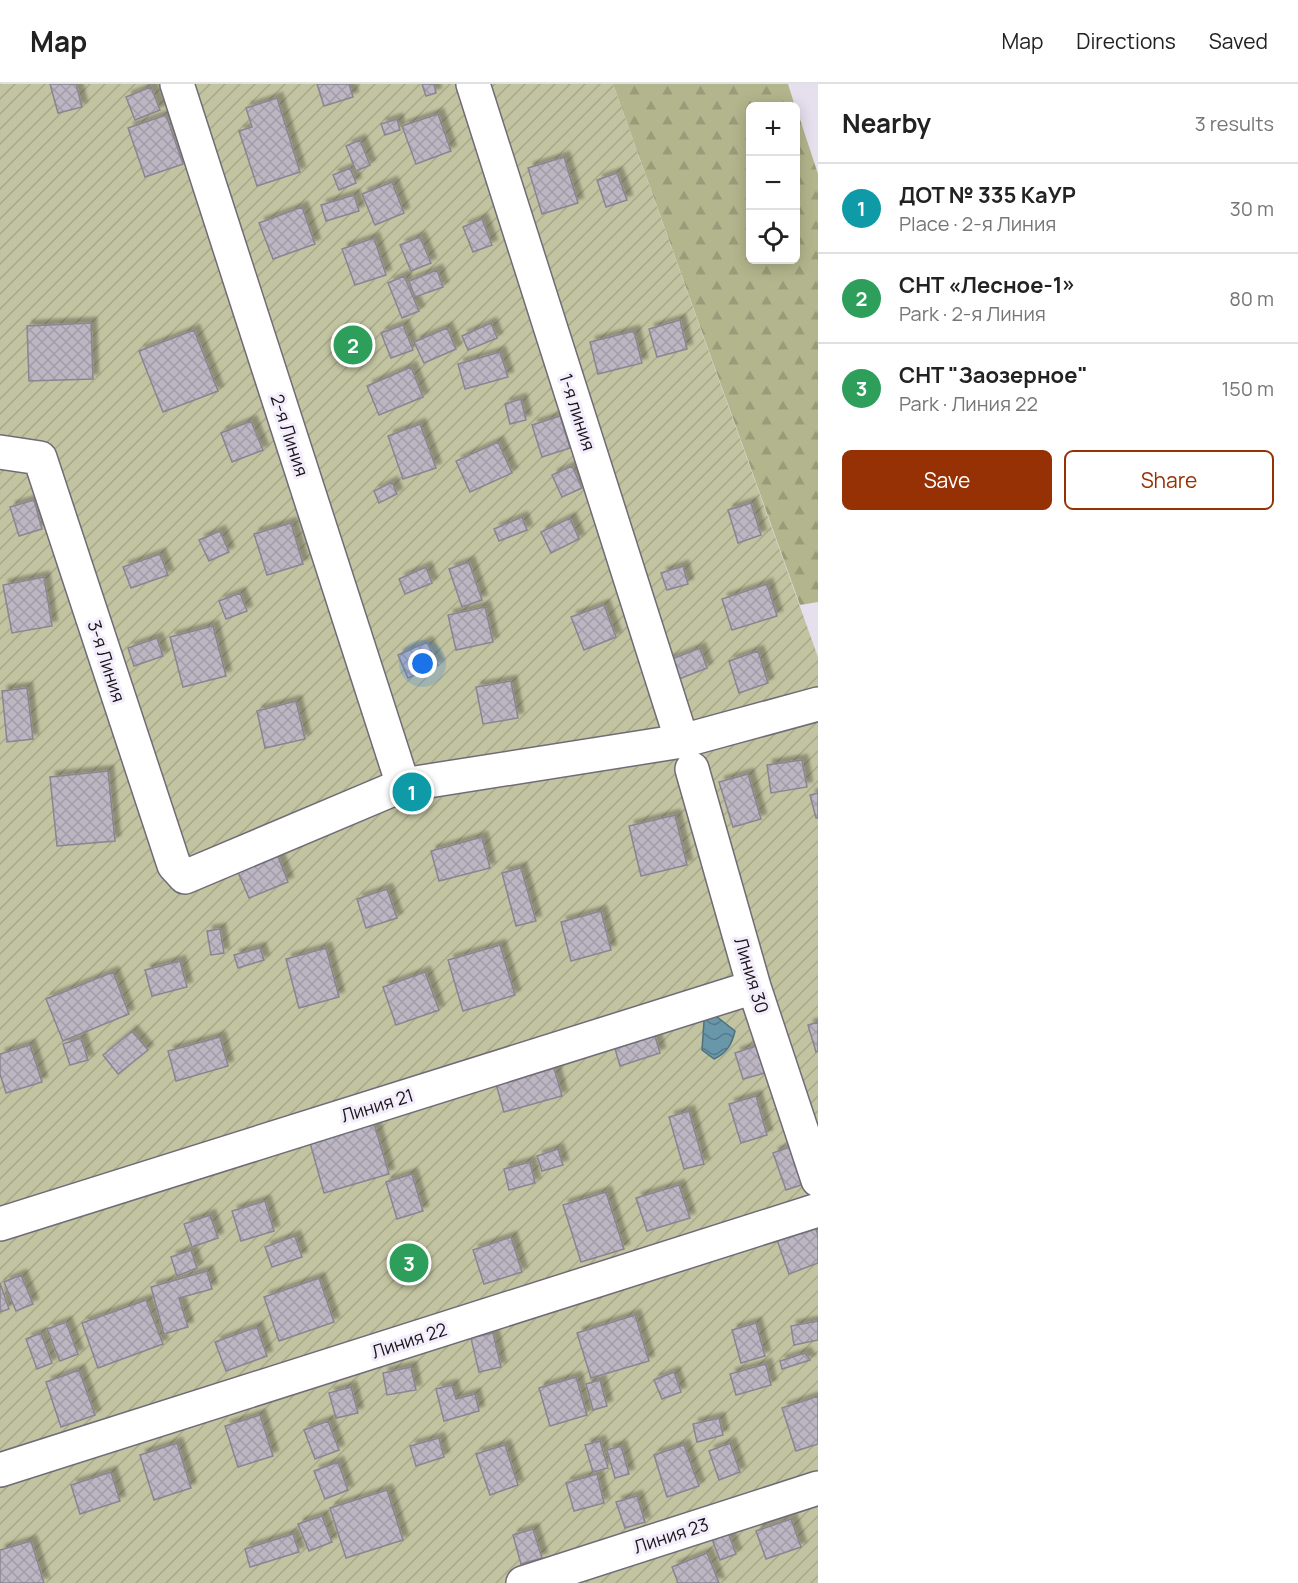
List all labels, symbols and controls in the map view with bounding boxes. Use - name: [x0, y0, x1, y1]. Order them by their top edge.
- text: Map: [30, 22, 87, 60]
- text: Map: [1002, 27, 1043, 55]
- text: Directions: [1076, 27, 1176, 55]
- text: Saved: [1209, 27, 1268, 55]
- map controls: [746, 102, 800, 264]
- button: +: [746, 102, 800, 156]
- text: Nearby: [842, 105, 931, 141]
- text: 3 results: [1195, 110, 1274, 137]
- button: −: [746, 156, 800, 210]
- text: ДОТ № 335 КаУР: [899, 180, 1076, 210]
- text: 1: [857, 195, 866, 222]
- text: 30 m: [1230, 195, 1274, 222]
- button: locate: [746, 210, 800, 264]
- text: Place · 2-я Линия: [899, 210, 1056, 237]
- text: СНТ «Лесное-1»: [899, 270, 1075, 300]
- text: 2: [856, 285, 867, 312]
- text: 80 m: [1229, 285, 1274, 312]
- text: Park · 2-я Линия: [899, 300, 1046, 327]
- pin: 2: [334, 322, 372, 368]
- text: СНТ "Заозерное": [899, 360, 1088, 390]
- street label: 1-я линия: [554, 370, 602, 454]
- text: 3: [856, 375, 867, 402]
- text: 150 m: [1221, 375, 1274, 402]
- text: Park · Линия 22: [899, 390, 1038, 417]
- street label: 2-я Линия: [265, 391, 315, 479]
- button: Save: [842, 450, 1052, 510]
- button: Share: [1064, 450, 1274, 510]
- street label: 3-я Линия: [82, 617, 132, 705]
- your location: [408, 649, 437, 678]
- pin: 1: [392, 770, 432, 814]
- street label: Линия 30: [729, 934, 775, 1016]
- street label: Линия 21: [338, 1083, 416, 1127]
- pin: 3: [390, 1240, 428, 1286]
- street label: Линия 22: [368, 1317, 450, 1363]
- street label: Линия 23: [630, 1512, 712, 1558]

